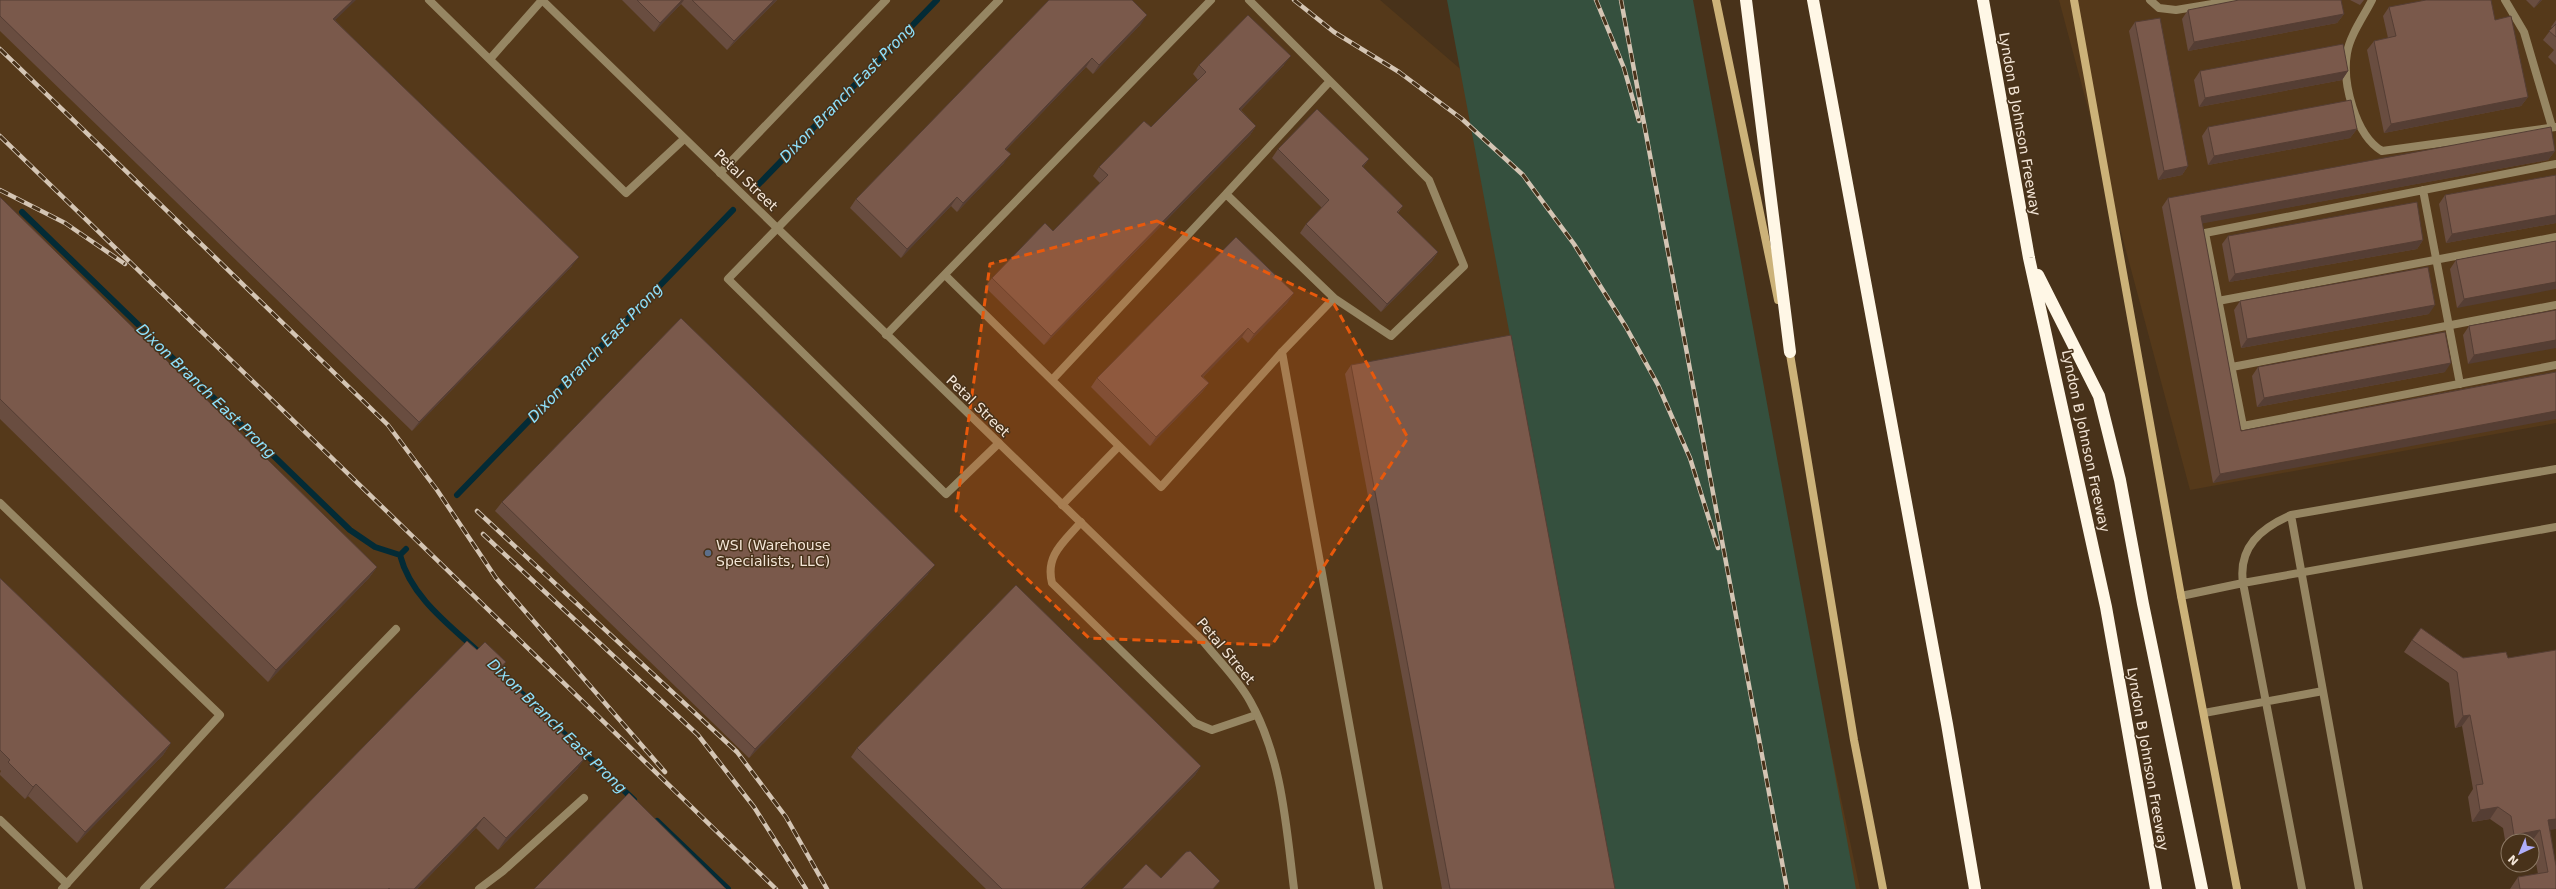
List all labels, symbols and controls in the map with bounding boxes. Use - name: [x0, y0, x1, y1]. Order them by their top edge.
- water label: Dixon Branch East Prong: [776, 20, 918, 166]
- street label: Lyndon B Johnson Freeway: [1996, 31, 2044, 217]
- street label: Petal Street: [711, 146, 781, 214]
- water label: Dixon Branch East Prong: [524, 280, 666, 426]
- water label: Dixon Branch East Prong: [133, 320, 279, 462]
- street label: Lyndon B Johnson Freeway: [2059, 348, 2113, 534]
- street label: Petal Street: [943, 372, 1013, 440]
- place label: WSI (Warehouse Specialists, LLC): [716, 537, 831, 569]
- marker: WSI (Warehouse Specialists, LLC): [703, 548, 713, 558]
- street label: Petal Street: [1194, 615, 1259, 688]
- water label: Dixon Branch East Prong: [484, 655, 630, 797]
- street label: Lyndon B Johnson Freeway: [2124, 666, 2172, 852]
- north arrow: [2500, 833, 2540, 873]
- text: N: [2506, 852, 2521, 868]

